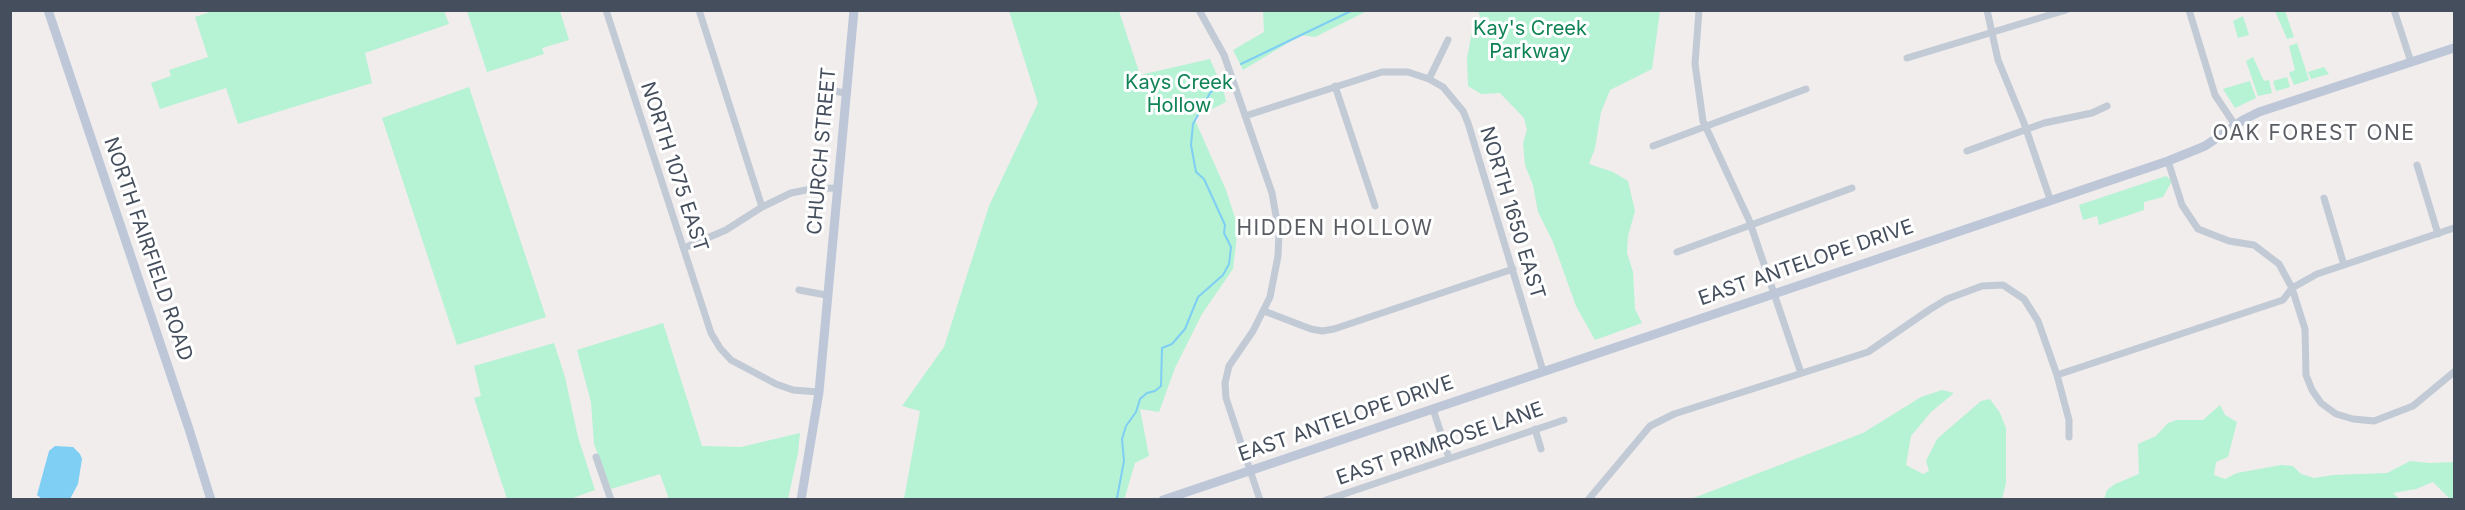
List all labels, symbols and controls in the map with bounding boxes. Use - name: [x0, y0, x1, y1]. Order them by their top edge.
- park label: Kay's Creek Parkway: [1473, 17, 1587, 64]
- street label: CHURCH STREET: [803, 66, 841, 236]
- park label: Kays Creek Hollow: [1125, 71, 1233, 118]
- street label: NORTH 1075 EAST: [635, 79, 713, 255]
- district label: OAK FOREST ONE: [2213, 121, 2415, 147]
- street label: NORTH 1650 EAST: [1474, 124, 1550, 302]
- street label: NORTH FAIRFIELD ROAD: [98, 134, 198, 364]
- street label: EAST ANTELOPE DRIVE: [1695, 215, 1917, 311]
- district label: HIDDEN HOLLOW: [1237, 216, 1433, 242]
- street label: EAST ANTELOPE DRIVE: [1235, 371, 1457, 467]
- street label: EAST PRIMROSE LANE: [1333, 397, 1547, 491]

